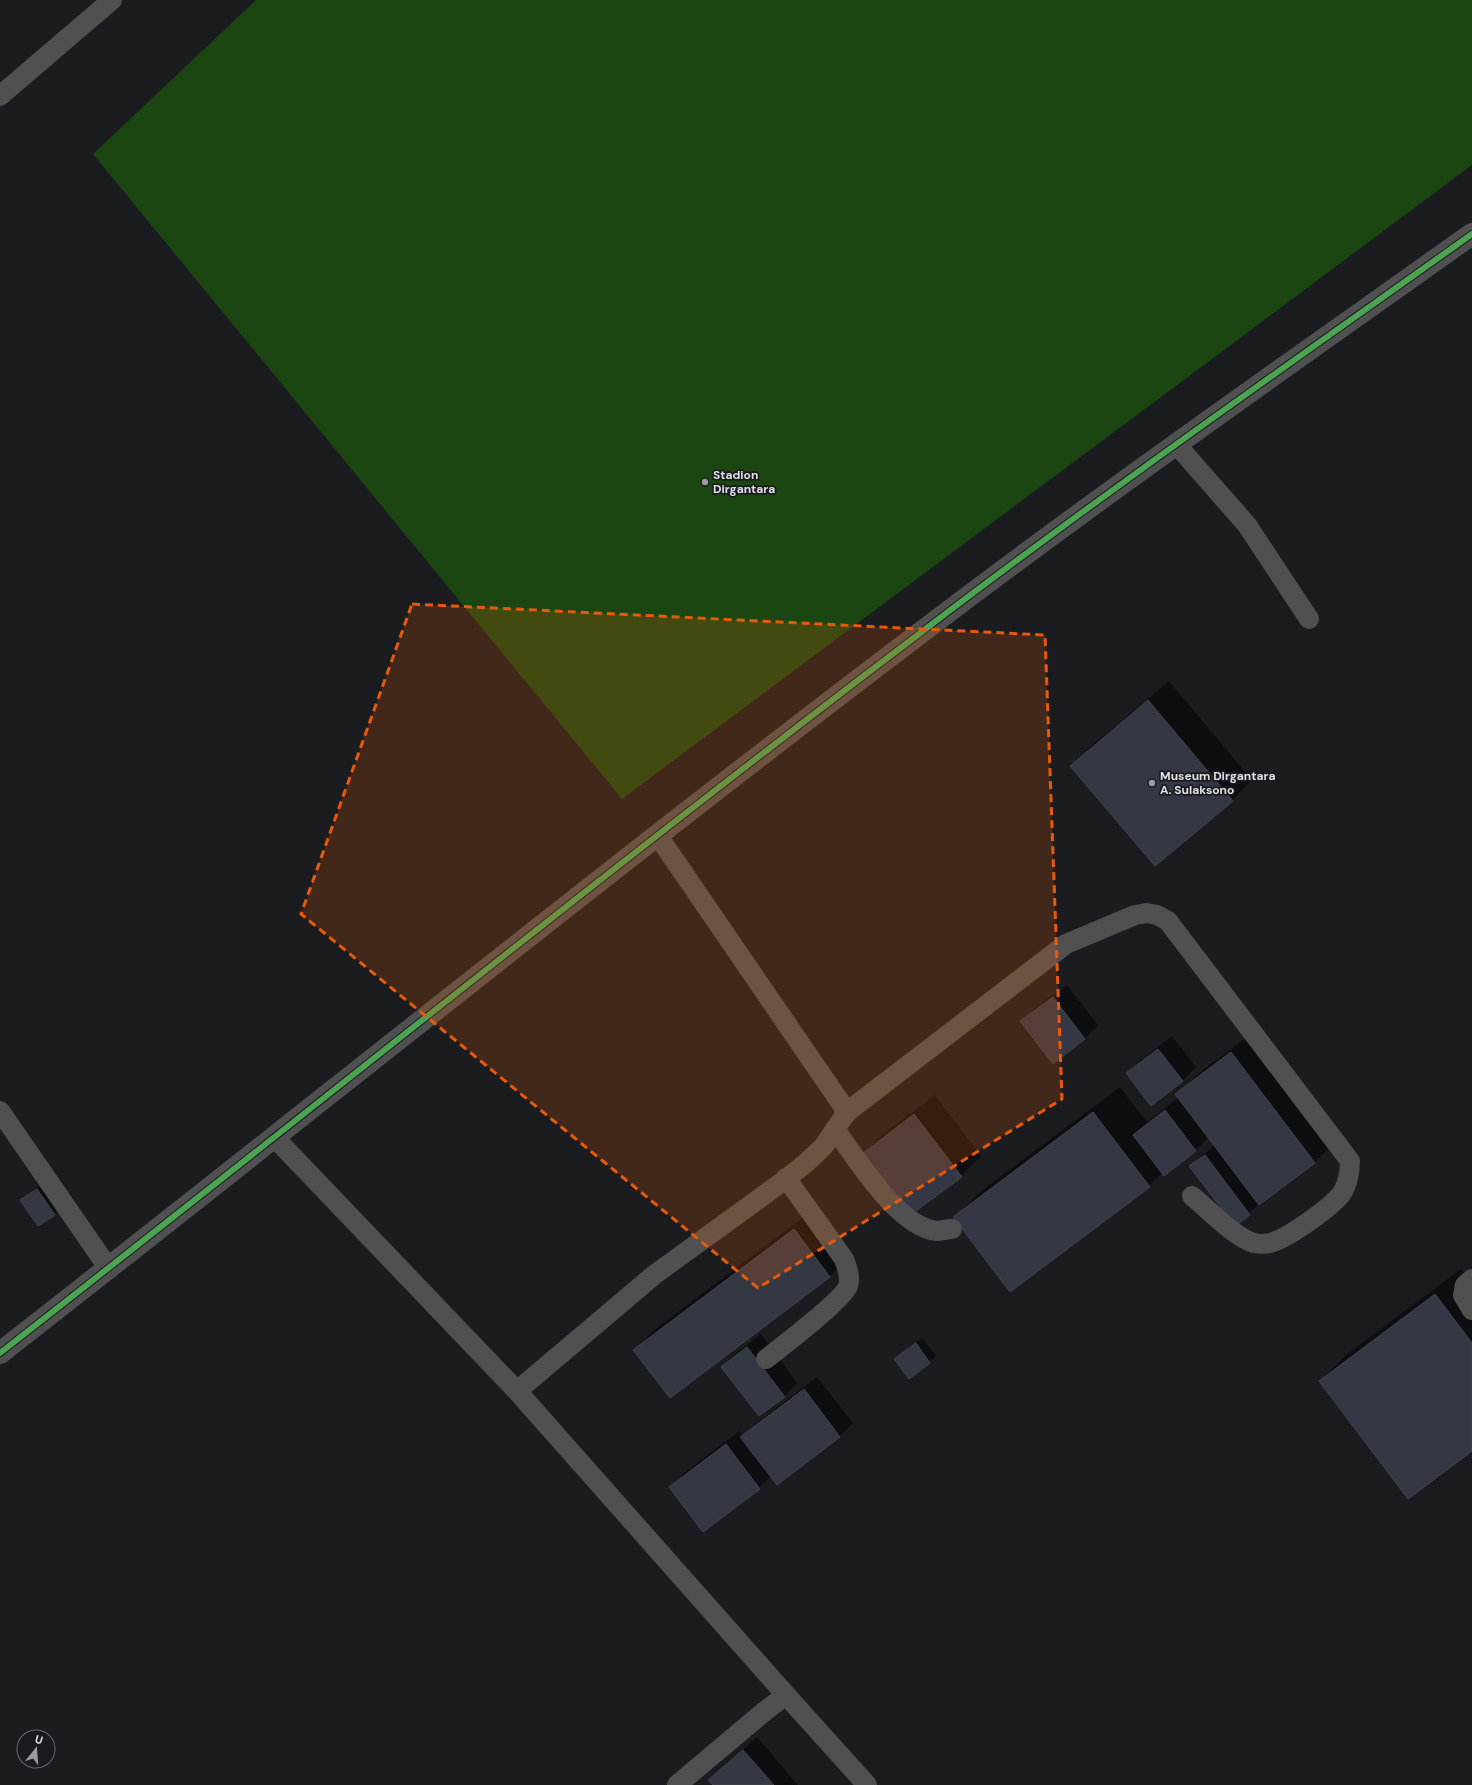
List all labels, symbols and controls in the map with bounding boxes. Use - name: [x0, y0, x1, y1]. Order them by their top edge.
- place label: Stadion Dirgantara: [713, 467, 775, 497]
- marker: Stadion Dirgantara: [700, 477, 710, 487]
- place label: Museum Dirgantara A. Sulaksono: [1160, 768, 1275, 798]
- marker: Museum Dirgantara A. Sulaksono: [1147, 778, 1157, 788]
- north arrow: [16, 1729, 56, 1769]
- text: U: [33, 1732, 45, 1747]

